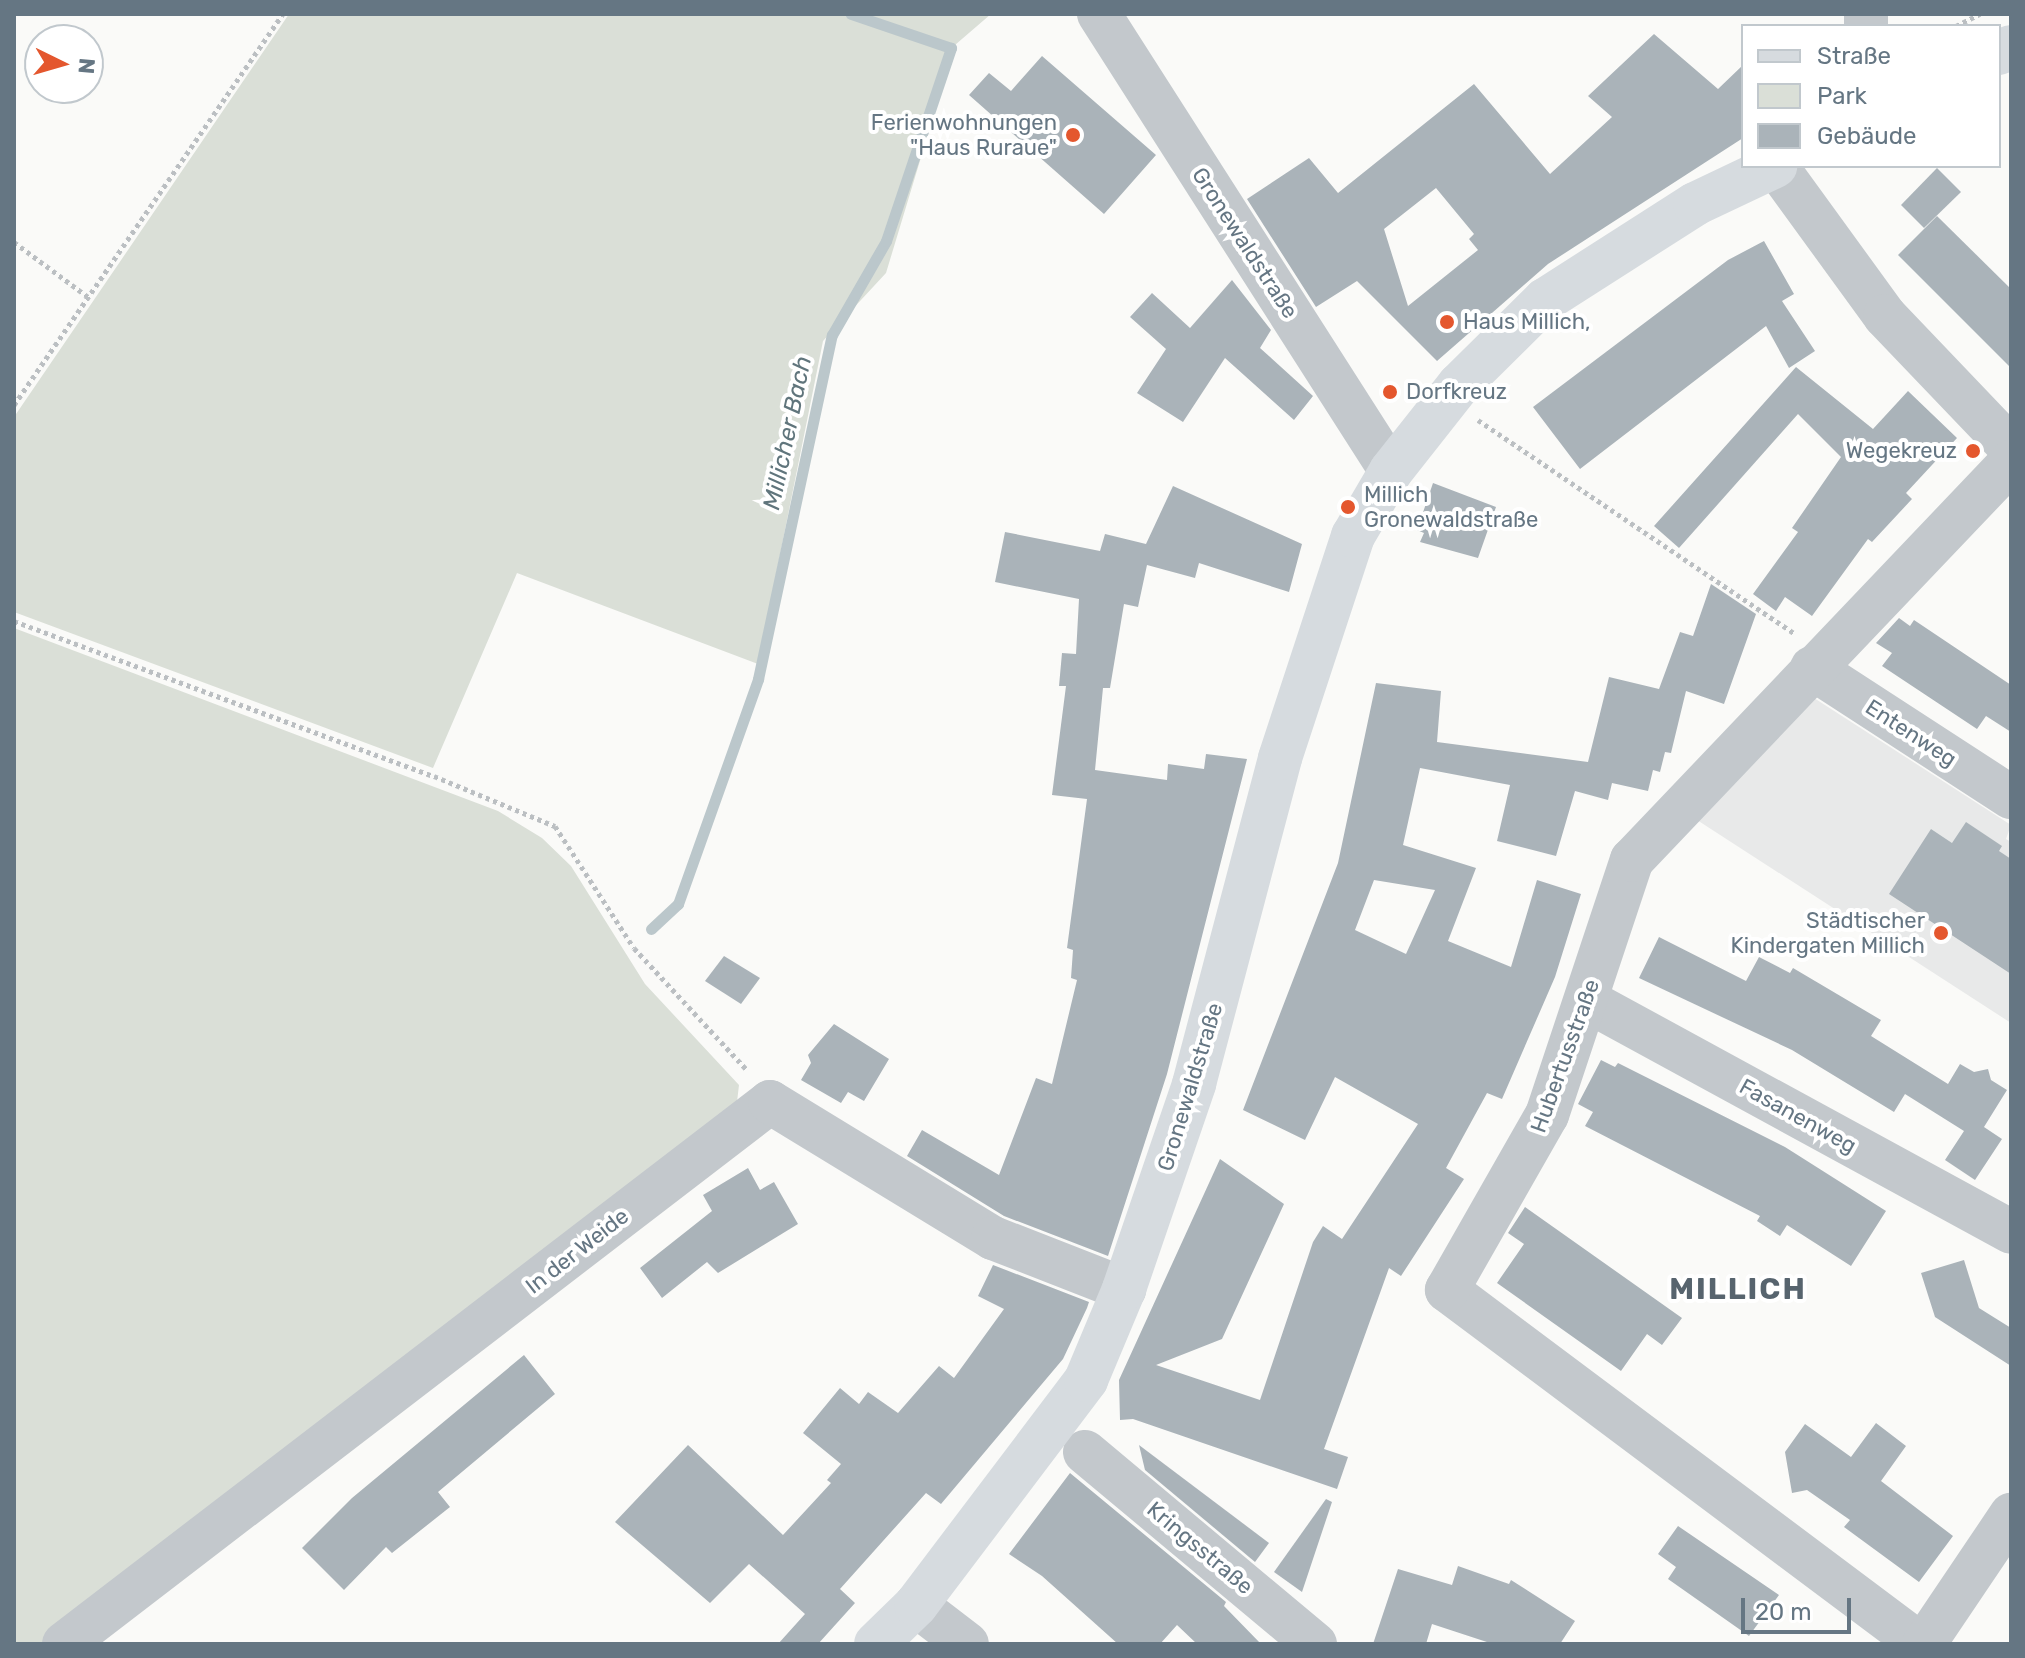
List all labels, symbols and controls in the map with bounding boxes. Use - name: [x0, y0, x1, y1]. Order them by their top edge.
- north arrow: [24, 24, 104, 104]
- legend: [1741, 24, 2001, 168]
- text: Straße: [1817, 42, 1891, 70]
- text: N: [72, 57, 101, 75]
- text: Park: [1817, 82, 1867, 110]
- place label: Ferienwohnungen "Haus Ruraue": [871, 109, 1057, 160]
- text: Gebäude: [1817, 122, 1916, 150]
- marker: Ferienwohnungen "Haus Ruraue": [1064, 126, 1082, 144]
- street label: Gronewaldstraße: [1186, 163, 1304, 323]
- place label: Haus Millich,: [1463, 309, 1591, 335]
- marker: Haus Millich,: [1438, 313, 1456, 331]
- water label: Millicher Bach: [758, 353, 818, 513]
- place label: Dorfkreuz: [1406, 379, 1507, 405]
- marker: Dorfkreuz: [1381, 383, 1399, 401]
- place label: Wegekreuz: [1846, 438, 1957, 464]
- marker: Wegekreuz: [1964, 442, 1982, 460]
- place label: Millich Gronewaldstraße: [1364, 481, 1538, 532]
- marker: Millich Gronewaldstraße: [1339, 498, 1357, 516]
- street label: Entenweg: [1860, 694, 1962, 772]
- place label: Städtischer Kindergaten Millich: [1730, 907, 1925, 958]
- marker: Städtischer Kindergaten Millich: [1932, 924, 1950, 942]
- street label: Hubertusstraße: [1525, 976, 1605, 1136]
- street label: Gronewaldstraße: [1152, 1000, 1228, 1174]
- street label: Fasanenweg: [1735, 1073, 1861, 1159]
- street label: In der Weide: [520, 1202, 634, 1300]
- district label: MILLICH: [1669, 1271, 1807, 1307]
- street label: Kringsstraße: [1142, 1496, 1258, 1600]
- scale bar: [1745, 1582, 1855, 1632]
- text: 20 m: [1755, 1598, 1812, 1626]

